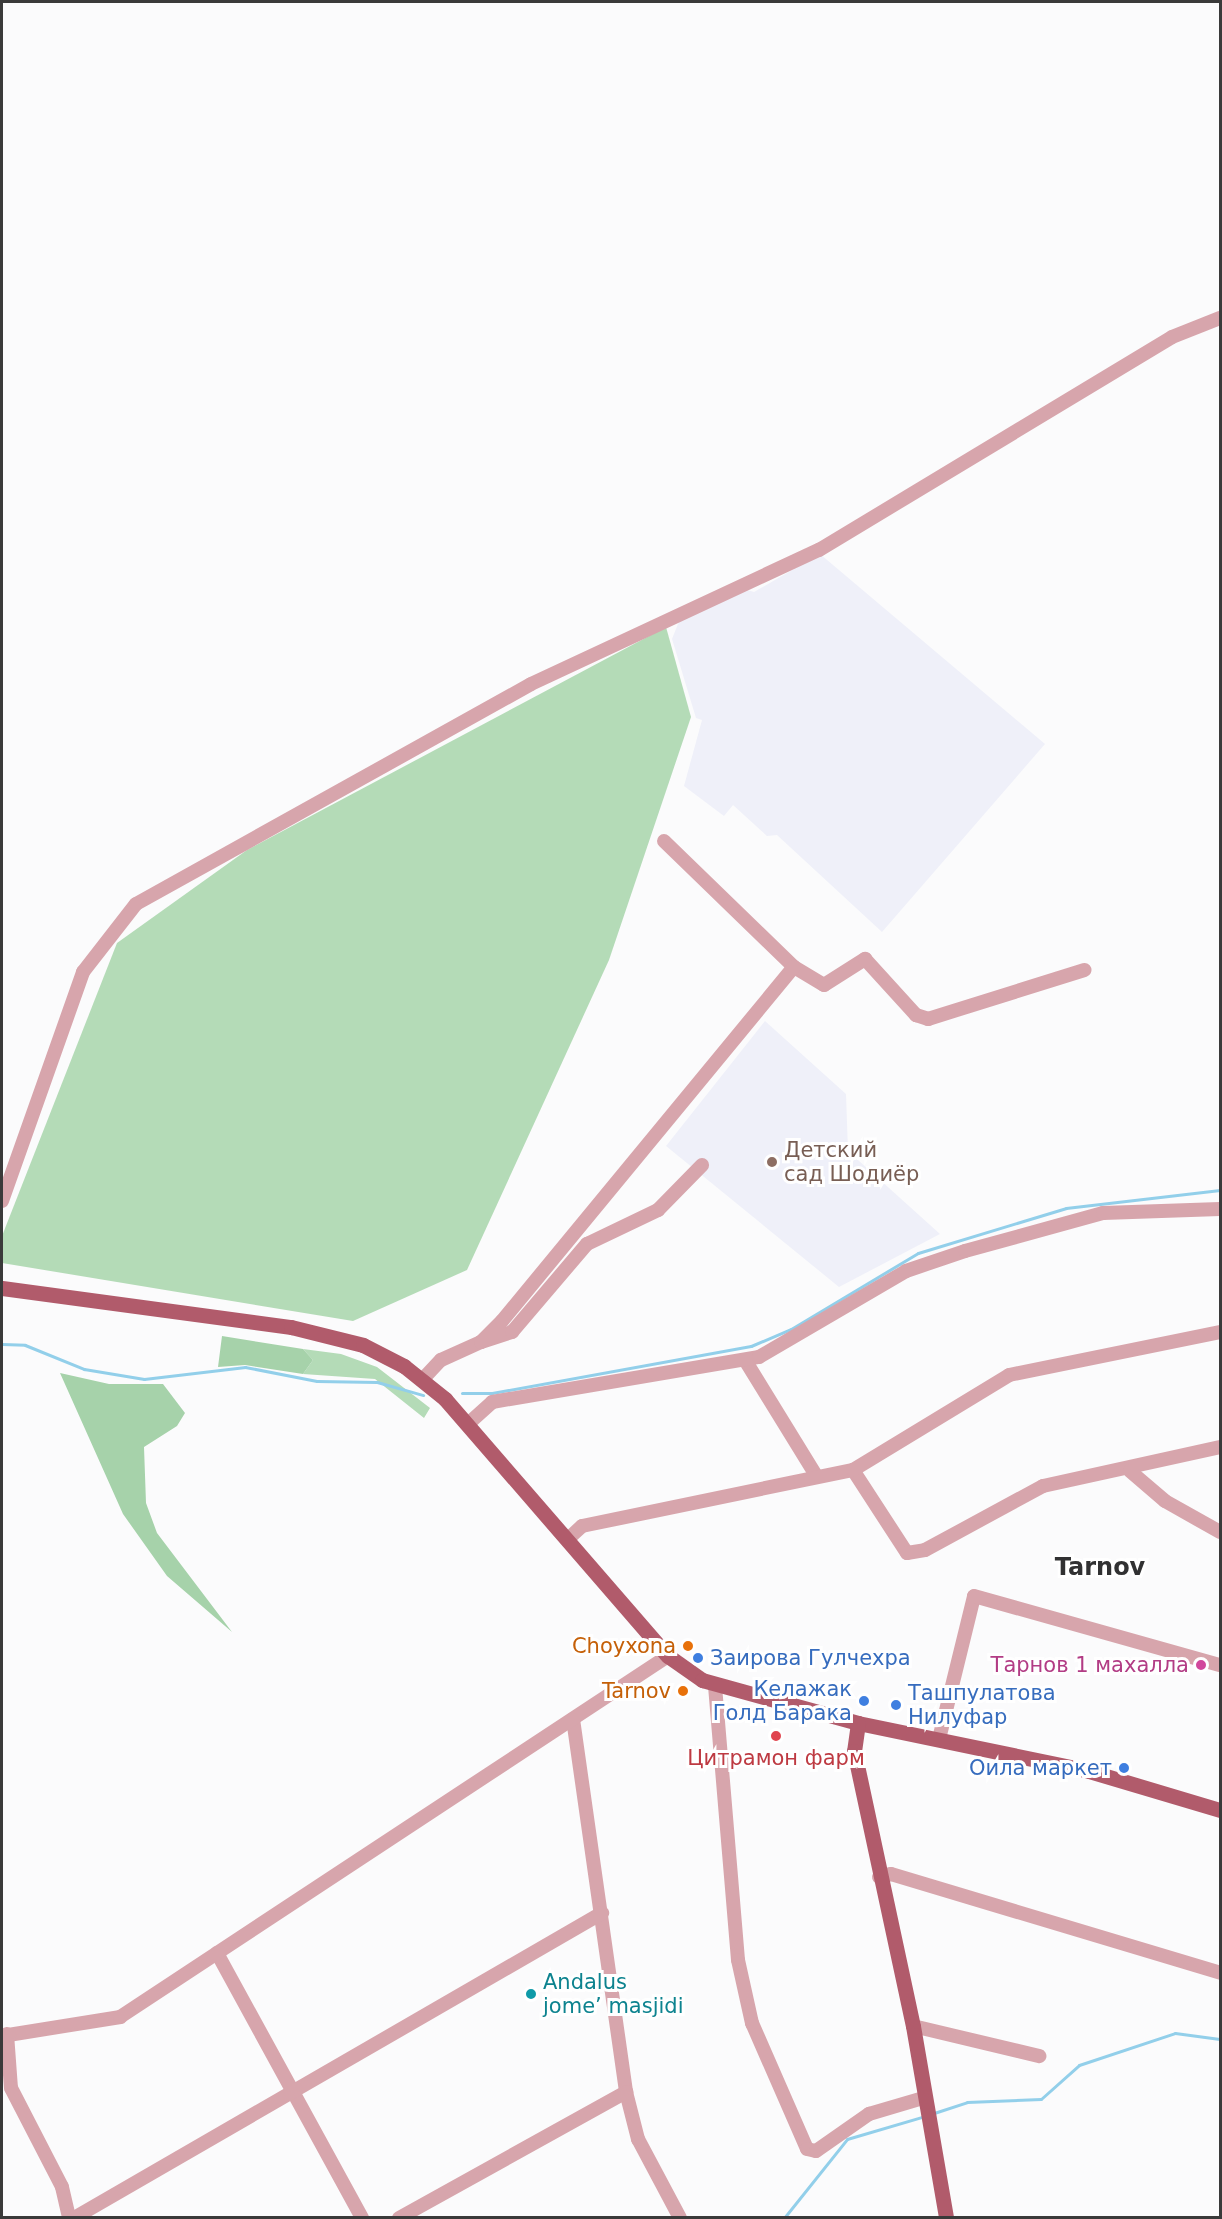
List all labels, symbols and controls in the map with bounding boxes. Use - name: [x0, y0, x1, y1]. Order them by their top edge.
- place label: Детский сад Шодиёр: [784, 1137, 919, 1187]
- marker: Детский сад Шодиёр: [765, 1155, 779, 1169]
- district label: Tarnov: [1055, 1554, 1145, 1582]
- place label: Choyxona: [572, 1633, 676, 1659]
- marker: Choyxona: [681, 1639, 695, 1653]
- place label: Заирова Гулчехра: [710, 1645, 911, 1671]
- marker: Заирова Гулчехра: [691, 1651, 705, 1665]
- place label: Тарнов 1 махалла: [991, 1652, 1189, 1678]
- marker: Тарнов 1 махалла: [1194, 1658, 1208, 1672]
- place label: Келажак Голд Барака: [713, 1676, 852, 1726]
- place label: Tarnov: [602, 1678, 671, 1704]
- place label: Ташпулатова Нилуфар: [908, 1680, 1056, 1730]
- marker: Tarnov: [676, 1684, 690, 1698]
- marker: Келажак Голд Барака: [857, 1694, 871, 1708]
- marker: Ташпулатова Нилуфар: [889, 1698, 903, 1712]
- marker: Цитрамон фарм: [769, 1729, 783, 1743]
- place label: Цитрамон фарм: [687, 1745, 865, 1771]
- place label: Оила маркет: [969, 1755, 1112, 1781]
- marker: Оила маркет: [1117, 1761, 1131, 1775]
- place label: Andalus jome’ masjidi: [543, 1969, 684, 2019]
- marker: Andalus jome’ masjidi: [524, 1987, 538, 2001]

